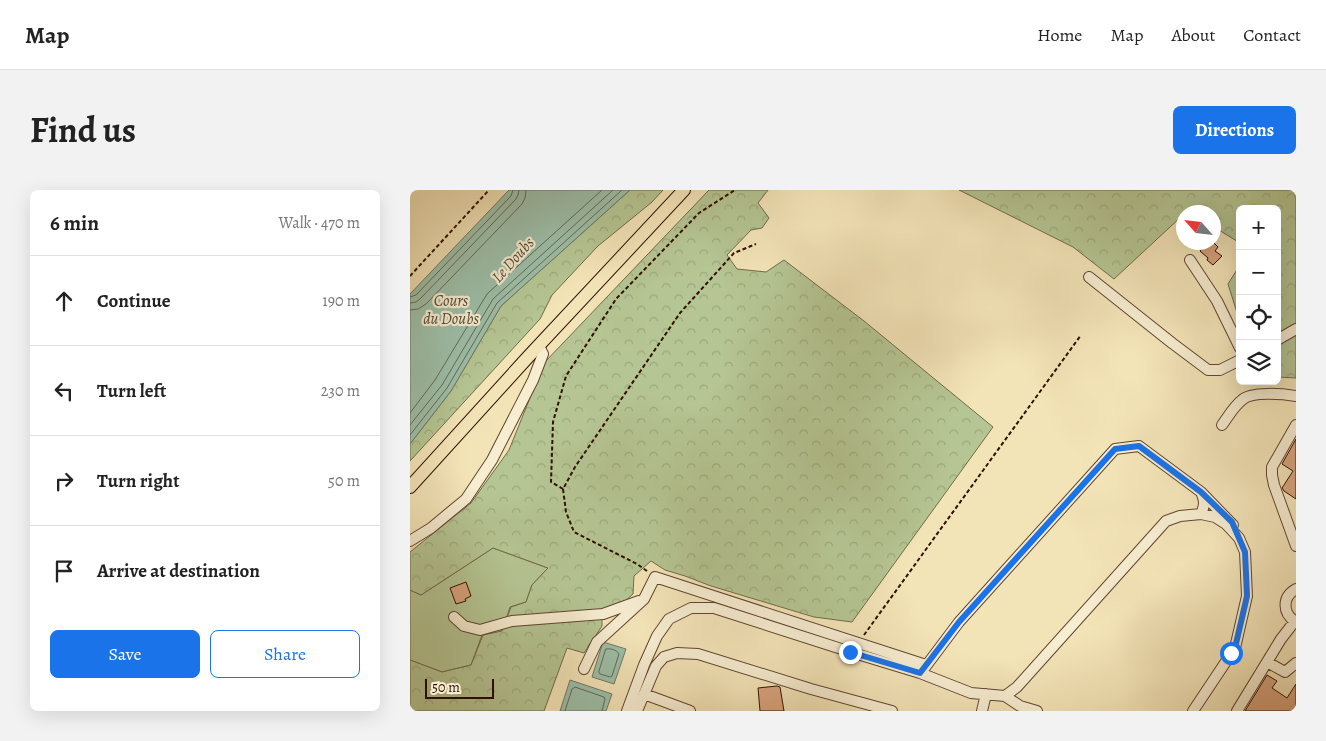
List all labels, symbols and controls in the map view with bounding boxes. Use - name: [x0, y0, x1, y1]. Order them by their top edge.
- text: Map: [25, 19, 69, 51]
- text: Home: [1037, 23, 1082, 47]
- text: Map: [1110, 23, 1143, 47]
- text: About: [1171, 23, 1215, 47]
- text: Contact: [1243, 23, 1301, 47]
- text: Find us: [30, 106, 136, 154]
- button: Directions: [1173, 106, 1296, 154]
- north arrow: [1176, 205, 1221, 250]
- map controls: [1236, 205, 1281, 385]
- button: +: [1236, 205, 1281, 250]
- text: 6 min: [50, 209, 99, 237]
- text: Walk · 470 m: [279, 212, 360, 234]
- water label: Le Doubs: [487, 232, 540, 287]
- button: −: [1236, 250, 1281, 295]
- icon: ahead: [50, 287, 78, 315]
- text: Continue: [97, 288, 171, 314]
- text: 190 m: [322, 290, 360, 312]
- water label: Cours du Doubs: [423, 290, 479, 330]
- button: locate: [1236, 295, 1281, 340]
- button: layers: [1236, 340, 1281, 385]
- icon: left: [50, 377, 78, 405]
- text: Turn left: [97, 378, 166, 404]
- text: 230 m: [321, 380, 360, 402]
- icon: right: [50, 467, 78, 495]
- text: Turn right: [97, 468, 179, 494]
- text: 50 m: [328, 470, 360, 492]
- icon: arrive: [50, 557, 78, 585]
- text: Arrive at destination: [97, 558, 260, 584]
- button: Save: [50, 630, 200, 678]
- button: Share: [210, 630, 360, 678]
- route end: [839, 641, 862, 664]
- route start: [1220, 642, 1243, 665]
- scale bar: [425, 676, 494, 699]
- text: 50 m: [432, 678, 460, 697]

